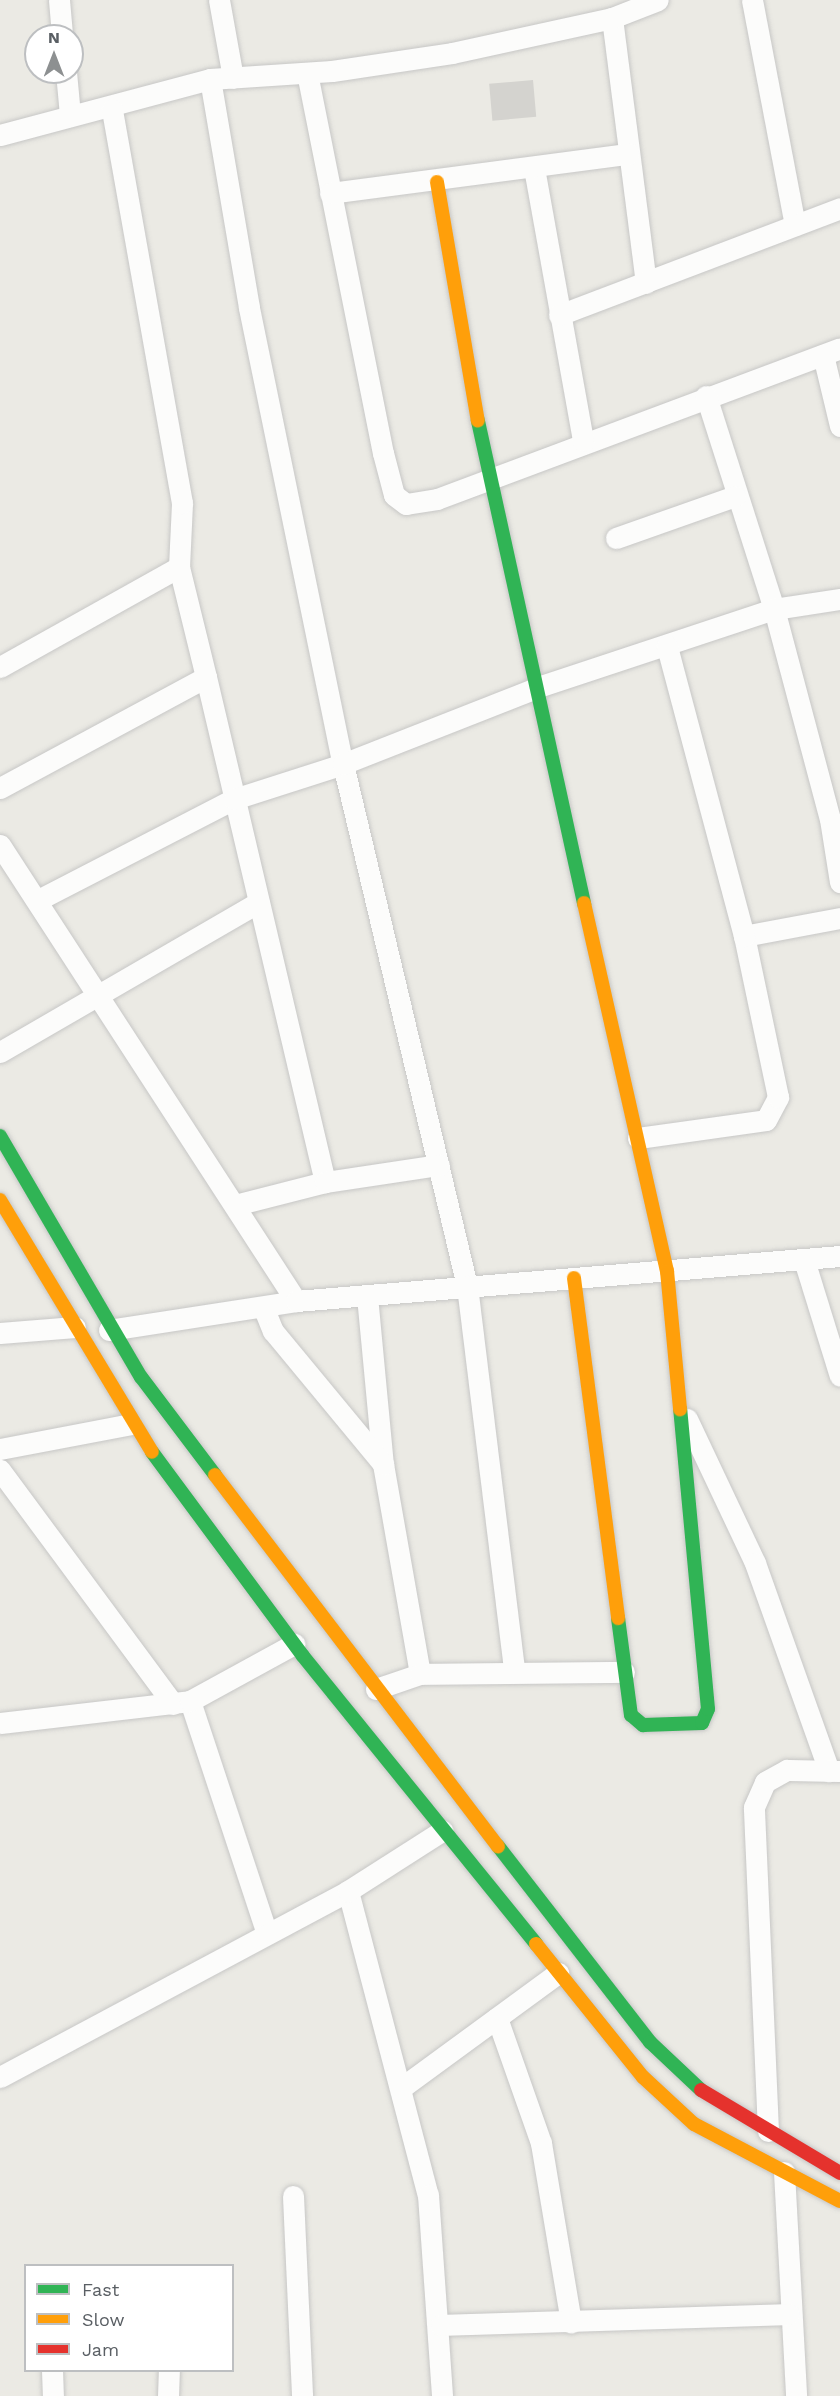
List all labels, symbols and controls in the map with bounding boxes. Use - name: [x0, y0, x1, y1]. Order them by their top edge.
- north arrow: [24, 24, 84, 84]
- text: N: [48, 28, 60, 47]
- legend: [24, 2264, 234, 2372]
- text: Fast: [82, 2279, 119, 2300]
- text: Slow: [82, 2309, 125, 2330]
- text: Jam: [82, 2339, 119, 2360]

